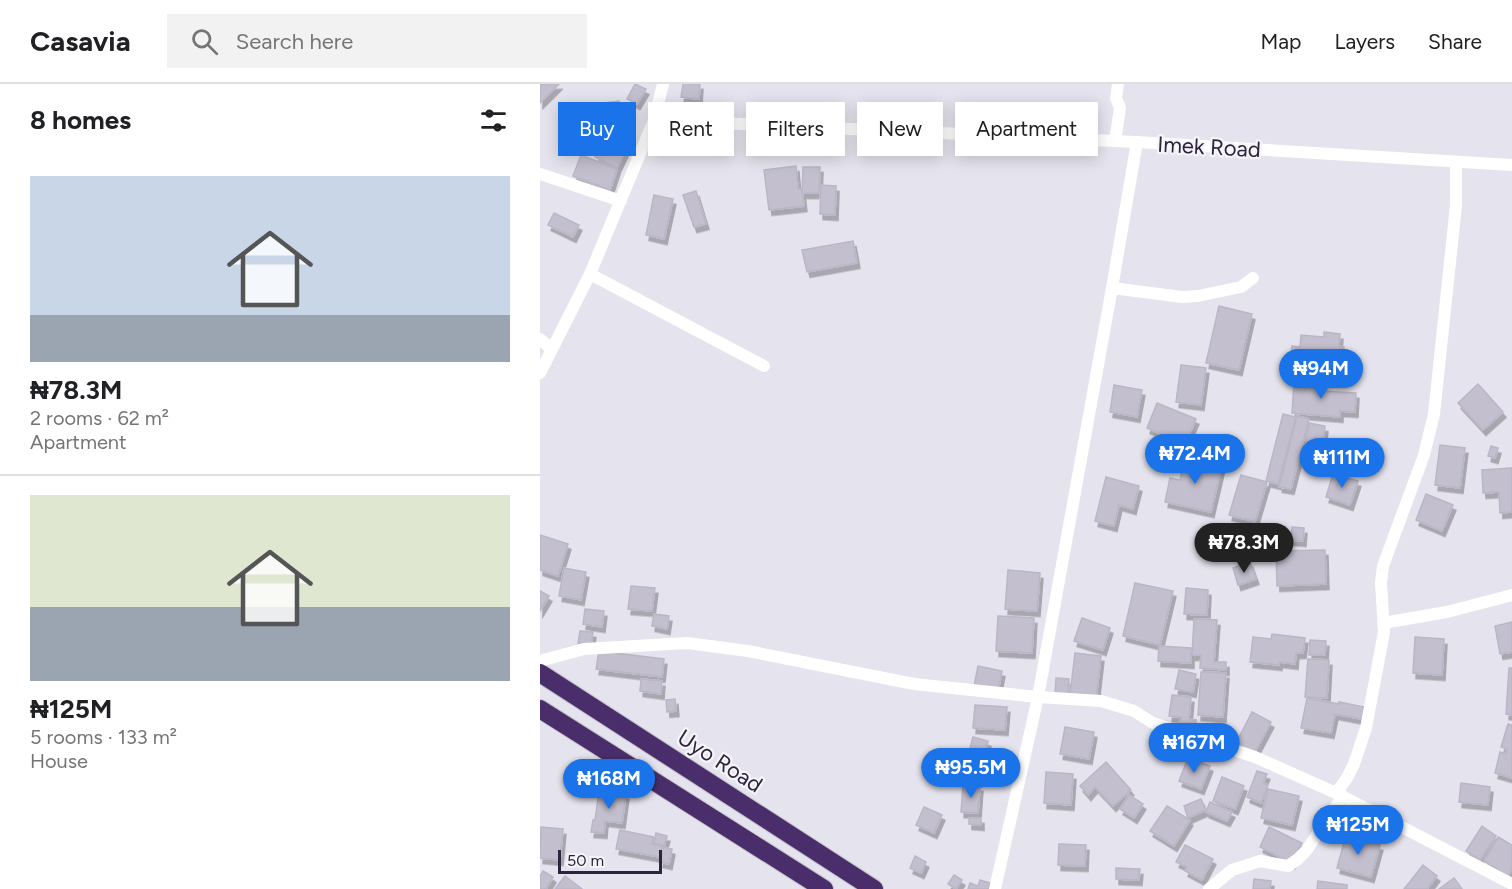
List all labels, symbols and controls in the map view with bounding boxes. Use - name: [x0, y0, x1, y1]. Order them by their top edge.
- search box: [167, 14, 587, 68]
- text: Casavia: [30, 24, 131, 58]
- icon: search: [188, 25, 221, 58]
- text: Search here: [236, 28, 353, 55]
- text: Map: [1261, 29, 1301, 54]
- text: Layers: [1334, 29, 1395, 54]
- text: Share: [1428, 29, 1482, 54]
- chip: Buy: [558, 102, 636, 156]
- chip: Rent: [648, 102, 734, 156]
- chip: Filters: [746, 102, 845, 156]
- chip: New: [857, 102, 943, 156]
- chip: Apartment: [955, 102, 1098, 156]
- text: 8 homes: [30, 104, 131, 136]
- icon: filters: [477, 104, 510, 137]
- street label: Imek Road: [1157, 131, 1261, 163]
- icon: home: [216, 215, 324, 323]
- pin: ₦94M: [1285, 349, 1357, 400]
- text: ₦94M: [1293, 356, 1349, 380]
- text: ₦78.3M: [30, 374, 122, 406]
- text: 2 rooms · 62 m²: [30, 406, 169, 430]
- text: Apartment: [30, 430, 127, 454]
- pin: ₦72.4M: [1146, 434, 1244, 485]
- pin: ₦111M: [1300, 438, 1384, 489]
- text: ₦72.4M: [1159, 441, 1231, 465]
- text: ₦111M: [1314, 445, 1370, 469]
- pin: ₦78.3M: [1195, 523, 1293, 574]
- text: ₦78.3M: [1208, 530, 1280, 554]
- icon: home: [216, 534, 324, 642]
- text: ₦125M: [30, 693, 112, 725]
- pin: ₦167M: [1152, 723, 1236, 774]
- street label: Uyo Road: [673, 724, 767, 798]
- text: 5 rooms · 133 m²: [30, 725, 177, 749]
- text: ₦167M: [1163, 730, 1225, 754]
- pin: ₦95.5M: [922, 748, 1020, 799]
- text: House: [30, 749, 88, 773]
- text: ₦95.5M: [935, 755, 1007, 779]
- pin: ₦168M: [567, 759, 651, 810]
- text: ₦168M: [577, 766, 641, 790]
- pin: ₦125M: [1316, 805, 1400, 856]
- text: ₦125M: [1326, 812, 1390, 836]
- scale bar: [558, 847, 662, 874]
- text: 50 m: [567, 851, 604, 870]

